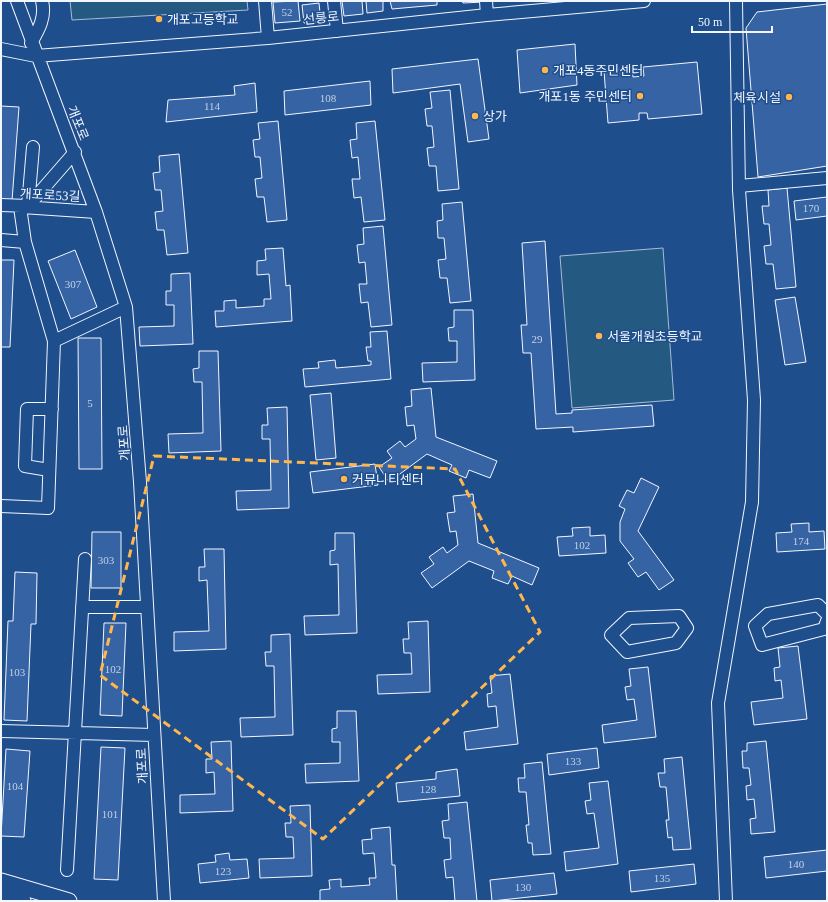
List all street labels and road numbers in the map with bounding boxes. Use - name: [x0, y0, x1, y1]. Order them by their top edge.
- street label: 선릉로: [302, 9, 340, 27]
- street label: 개포로: [64, 104, 92, 142]
- street label: 개포로53길: [19, 186, 81, 204]
- street label: 개포로: [115, 425, 133, 461]
- street label: 개포로: [134, 748, 150, 784]

